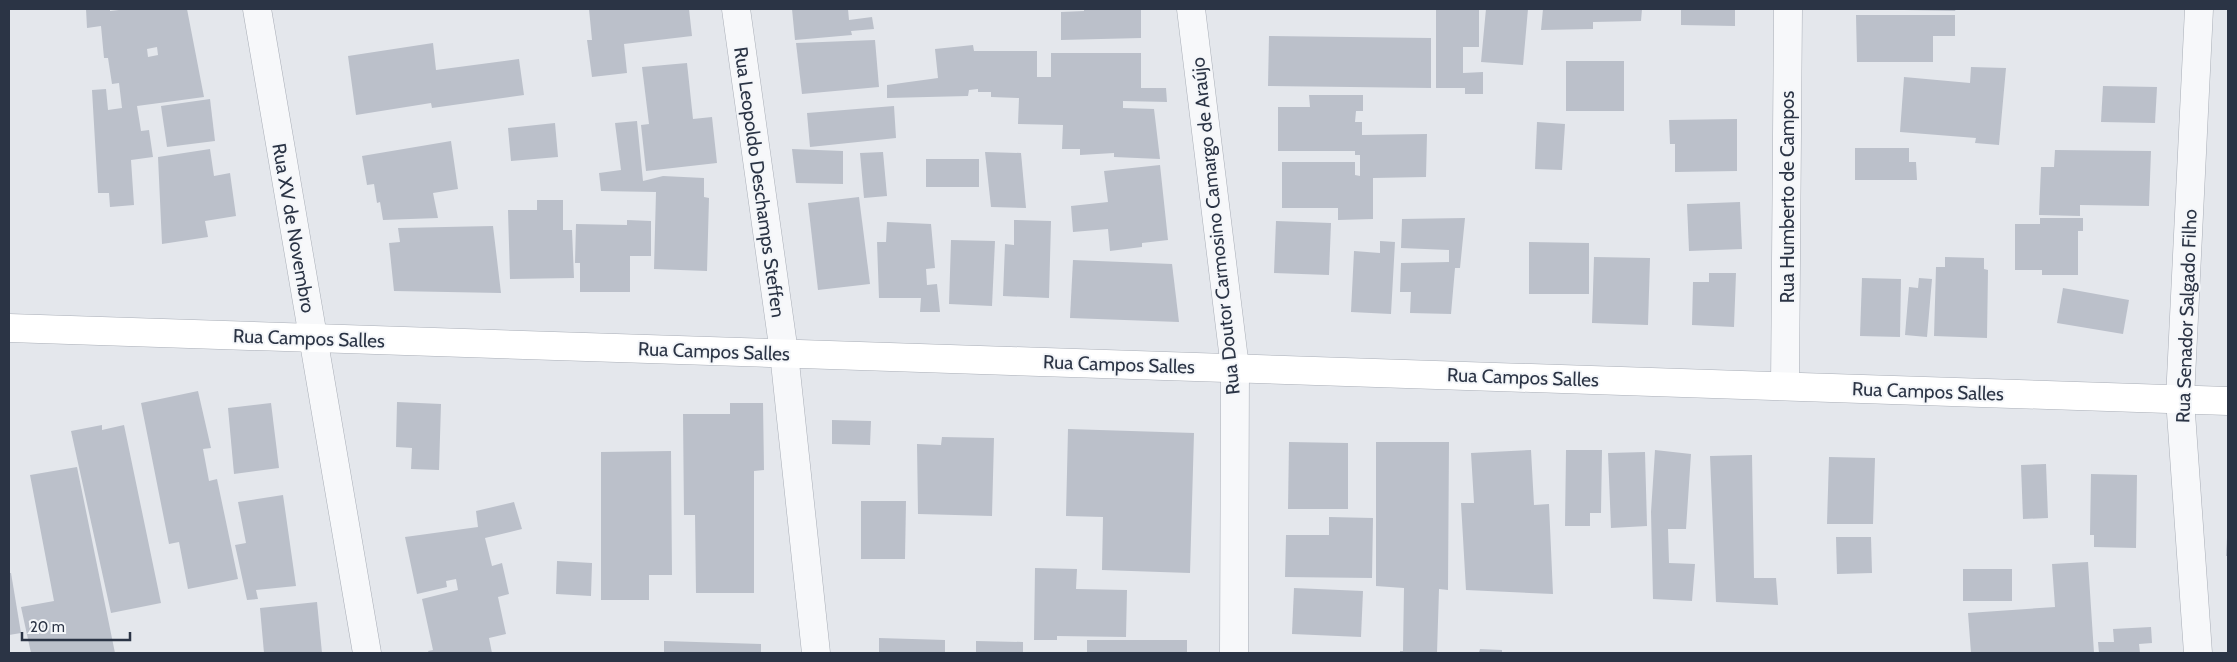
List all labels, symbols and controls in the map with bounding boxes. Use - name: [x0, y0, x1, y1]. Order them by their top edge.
- street label: Rua Leopoldo Deschamps Steffen: [729, 45, 790, 319]
- street label: Rua Doutor Carmosino Camargo de Araújo: [1186, 56, 1245, 396]
- street label: Rua Humberto de Campos: [1776, 91, 1799, 303]
- street label: Rua XV de Novembro: [267, 141, 320, 315]
- street label: Rua Senador Salgado Filho: [2171, 209, 2202, 423]
- street label: Rua Campos Salles: [233, 324, 385, 353]
- street label: Rua Campos Salles: [638, 337, 790, 366]
- street label: Rua Campos Salles: [1043, 350, 1195, 379]
- street label: Rua Campos Salles: [1447, 363, 1599, 392]
- street label: Rua Campos Salles: [1852, 377, 2004, 406]
- scale bar: [22, 610, 130, 642]
- text: 20 m: [30, 618, 65, 636]

